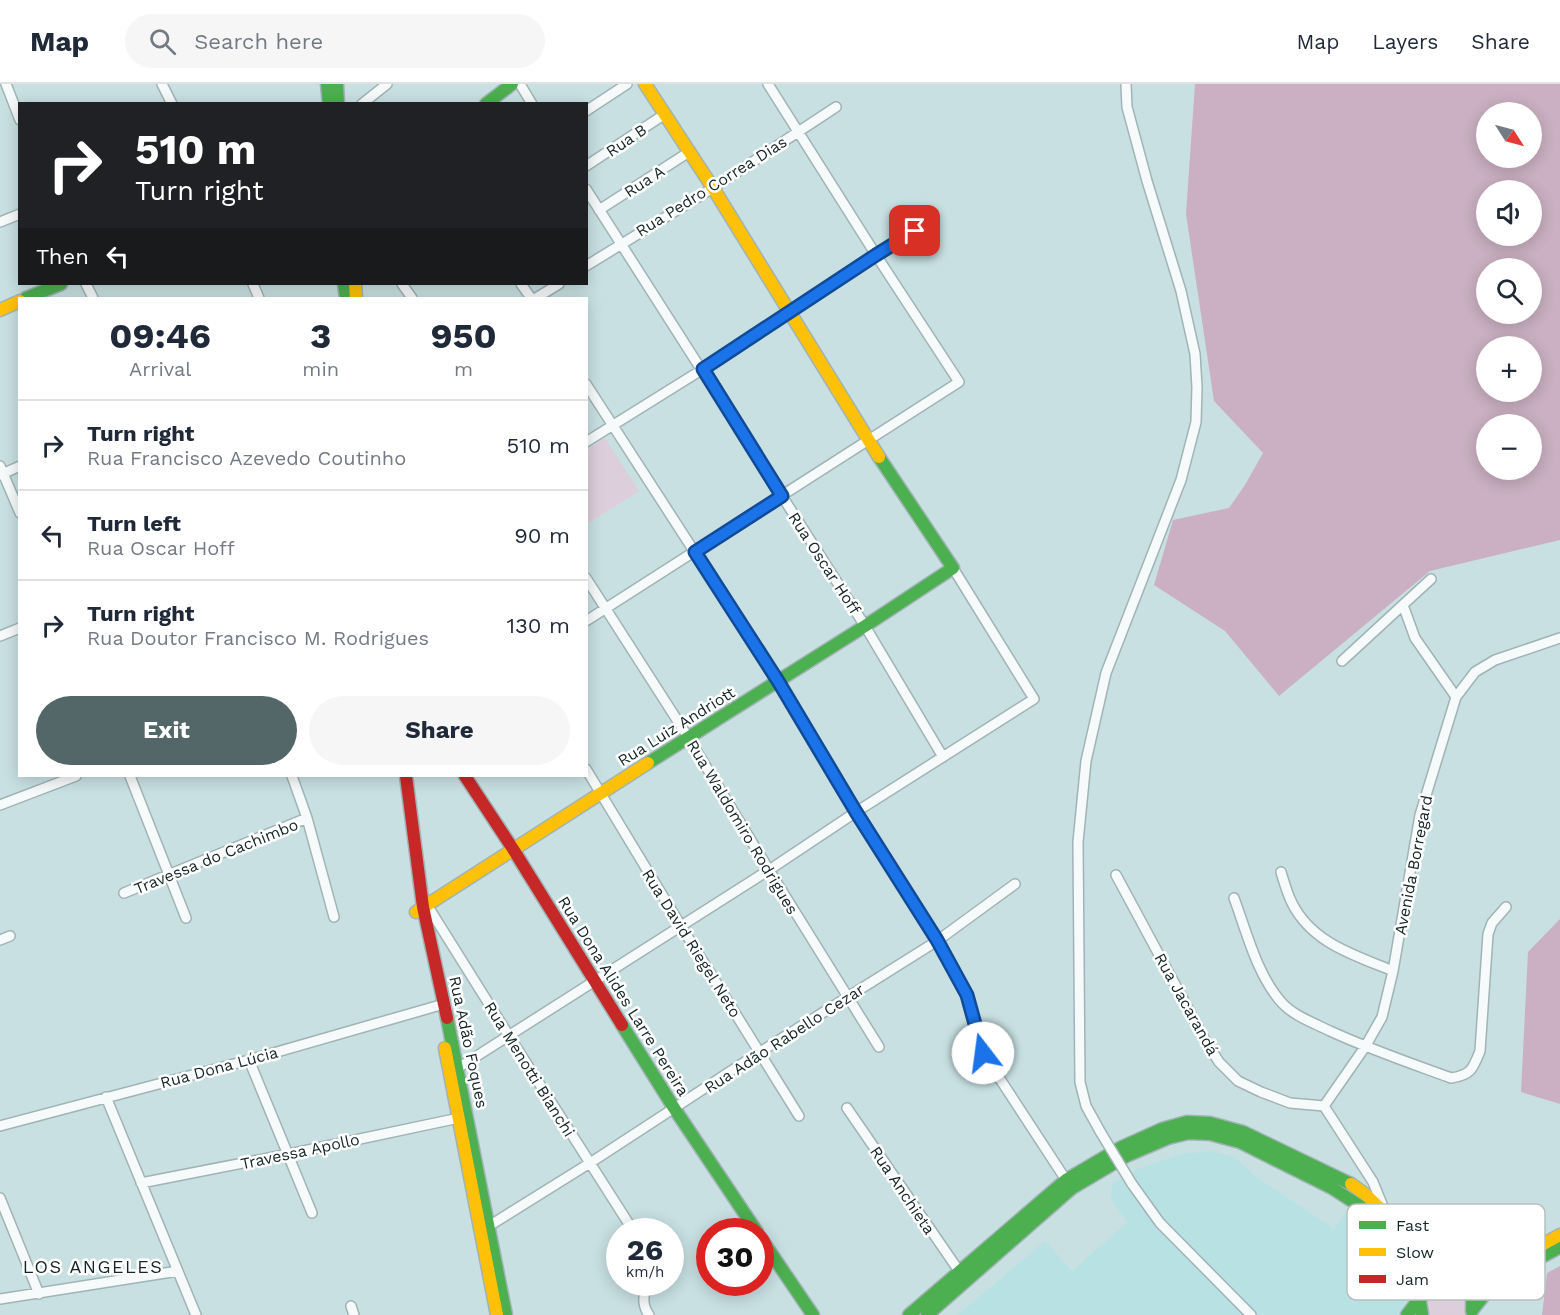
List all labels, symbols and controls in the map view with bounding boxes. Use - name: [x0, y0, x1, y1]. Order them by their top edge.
- search box: [125, 14, 545, 68]
- text: Map: [30, 25, 89, 58]
- icon: search: [146, 25, 179, 58]
- text: Search here: [194, 29, 323, 54]
- text: Map: [1296, 29, 1339, 54]
- text: Layers: [1372, 29, 1438, 54]
- text: Share: [1471, 29, 1530, 54]
- north arrow: [1476, 102, 1542, 168]
- map controls: [1476, 102, 1542, 480]
- street label: Rua B: [602, 120, 650, 161]
- text: 510 m: [135, 125, 256, 174]
- icon: right: [36, 126, 114, 204]
- street label: Rua Pedro Correa Dias: [632, 132, 790, 241]
- street label: Rua A: [620, 161, 668, 201]
- text: Turn right: [135, 175, 264, 207]
- button: sound: [1476, 180, 1542, 246]
- pin: [889, 205, 940, 256]
- icon: arrive: [898, 214, 931, 247]
- icon: left: [101, 240, 134, 273]
- text: Then: [36, 244, 89, 269]
- button: search: [1476, 258, 1542, 324]
- text: 09:46: [109, 315, 211, 357]
- text: 3: [310, 315, 331, 357]
- text: 950: [430, 315, 497, 357]
- button: +: [1476, 336, 1542, 402]
- text: Arrival: [129, 357, 191, 381]
- text: min: [302, 357, 339, 381]
- text: m: [454, 357, 473, 381]
- button: −: [1476, 414, 1542, 480]
- text: Turn right: [87, 421, 194, 446]
- icon: right: [36, 429, 69, 462]
- text: 510 m: [506, 433, 570, 458]
- text: Rua Francisco Azevedo Coutinho: [87, 446, 406, 470]
- street label: Rua Oscar Hoff: [784, 509, 865, 618]
- text: Turn left: [87, 511, 181, 536]
- icon: left: [36, 519, 69, 552]
- text: 90 m: [514, 523, 570, 548]
- text: Rua Oscar Hoff: [87, 536, 235, 560]
- text: Turn right: [87, 601, 194, 626]
- icon: right: [36, 609, 69, 642]
- text: 130 m: [506, 613, 570, 638]
- text: Rua Doutor Francisco M. Rodrigues: [87, 626, 429, 650]
- street label: Rua Luiz Andriott: [614, 683, 739, 770]
- button: Exit: [36, 696, 297, 765]
- button: Share: [309, 696, 570, 765]
- street label: Rua Waldomiro Rodrigues: [683, 737, 802, 918]
- street label: Avenida Borregard: [1391, 794, 1436, 937]
- street label: Travessa do Cachimbo: [131, 815, 301, 898]
- street label: Rua David Riegel Neto: [638, 866, 745, 1021]
- street label: Rua Dona Alides Larre Pereira: [554, 893, 693, 1100]
- street label: Rua Jacarandá: [1151, 950, 1223, 1059]
- street label: Rua Adão Foques: [445, 974, 492, 1110]
- street label: Rua Adão Rabello Cezar: [701, 979, 868, 1097]
- street label: Rua Menotti Bianchi: [480, 998, 579, 1140]
- position arrow: [951, 1021, 1015, 1085]
- street label: Rua Dona Lúcia: [158, 1043, 280, 1092]
- street label: Travessa Apollo: [239, 1130, 361, 1173]
- street label: Rua Anchieta: [866, 1143, 939, 1238]
- legend: [1347, 1204, 1545, 1300]
- text: Fast: [1396, 1216, 1429, 1235]
- speed limit sign: 30: [696, 1218, 774, 1296]
- text: 26: [627, 1232, 663, 1267]
- text: Slow: [1396, 1243, 1434, 1262]
- district label: LOS ANGELES: [23, 1256, 163, 1277]
- text: km/h: [626, 1263, 664, 1281]
- text: Jam: [1396, 1270, 1429, 1289]

